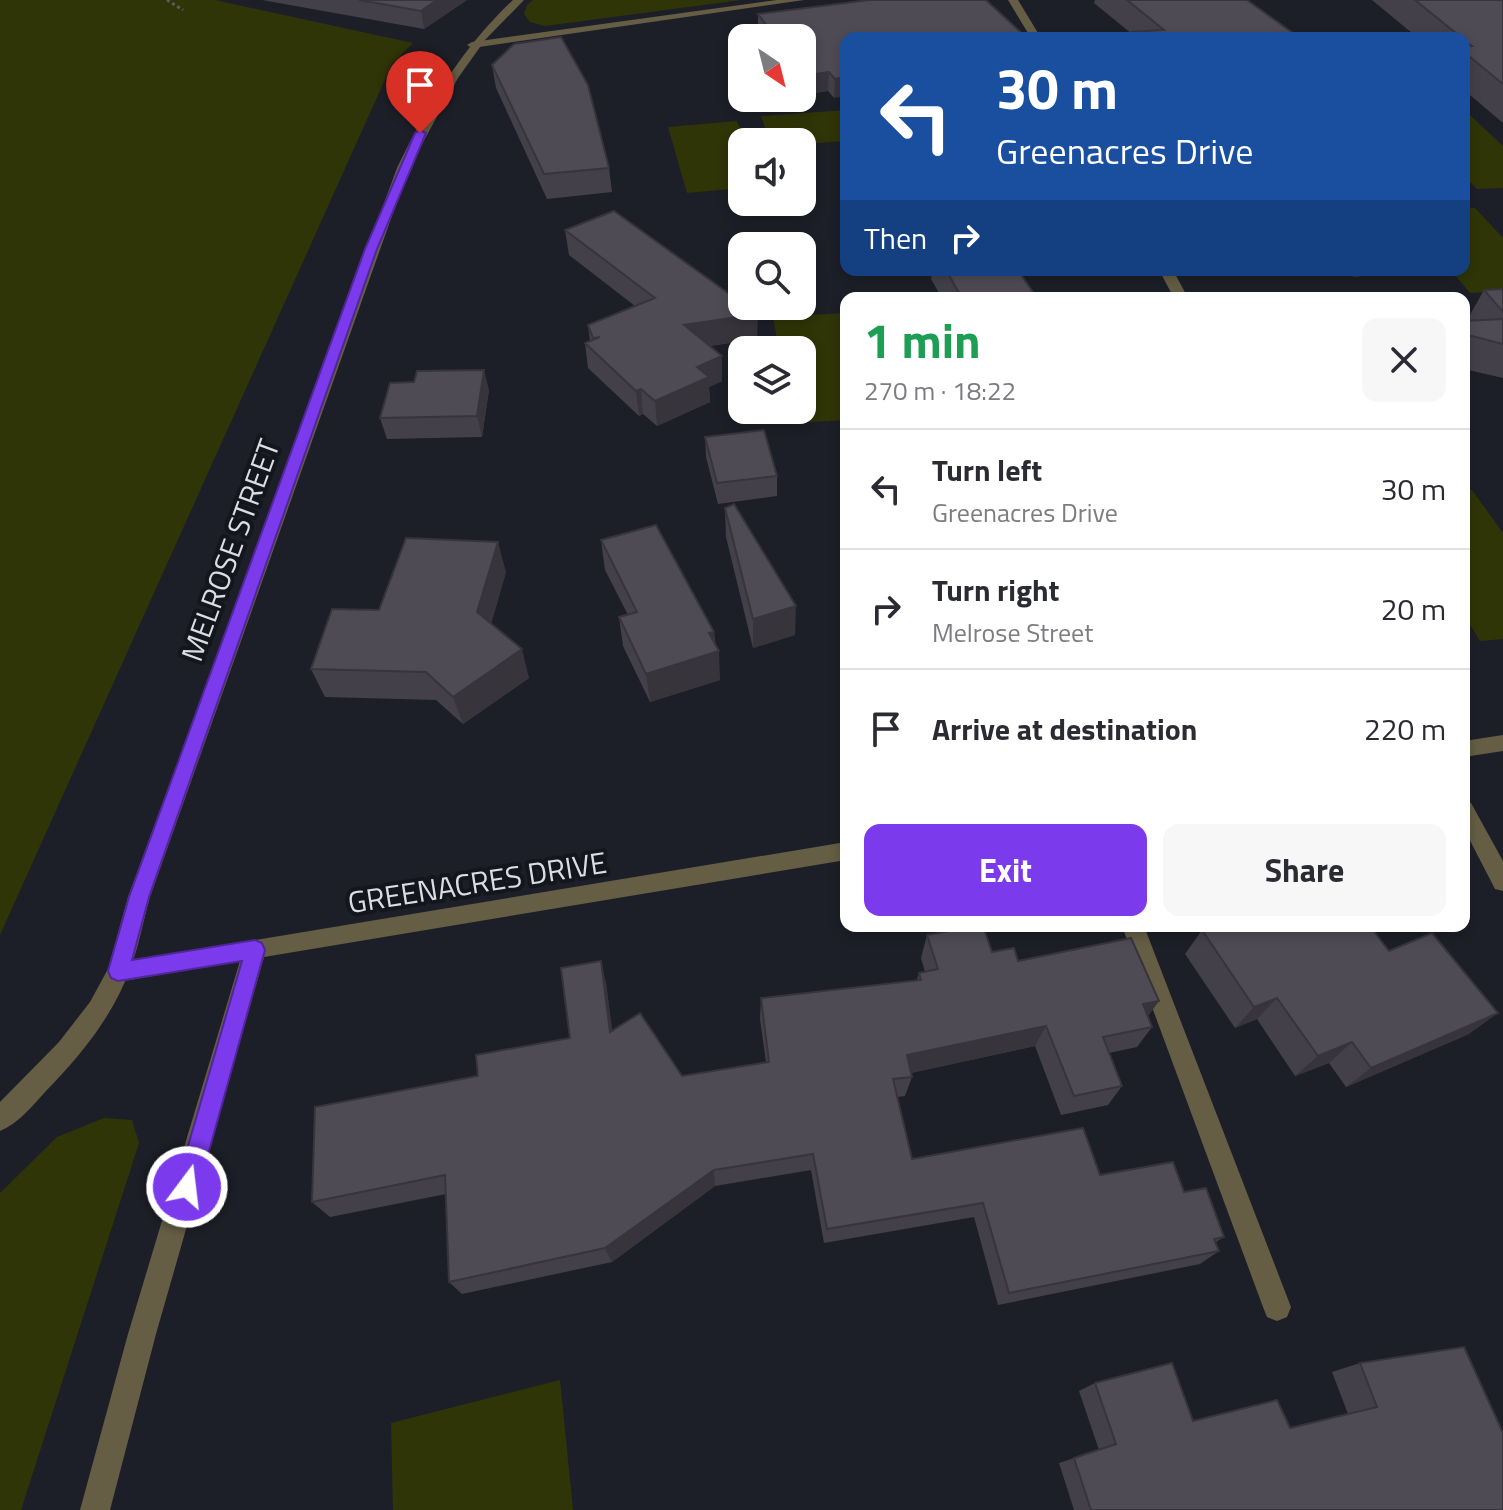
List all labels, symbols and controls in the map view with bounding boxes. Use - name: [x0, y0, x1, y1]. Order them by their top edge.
- north arrow: [728, 24, 816, 112]
- map controls: [728, 24, 816, 424]
- text: 30 m: [996, 46, 1118, 131]
- pin: [386, 51, 454, 133]
- icon: arrive: [398, 63, 442, 107]
- icon: left: [864, 64, 968, 168]
- text: Greenacres Drive: [996, 123, 1253, 178]
- button: sound: [728, 128, 816, 216]
- text: Then: [864, 215, 927, 261]
- icon: right: [943, 216, 987, 260]
- button: search: [728, 232, 816, 320]
- text: 1 min: [864, 304, 981, 377]
- button: close: [1362, 318, 1446, 402]
- button: layers: [728, 336, 816, 424]
- text: 270 m · 18:22: [864, 371, 1016, 410]
- street label: MELROSE STREET: [168, 432, 292, 668]
- text: Turn left: [932, 447, 1042, 493]
- text: 30 m: [1381, 466, 1446, 512]
- icon: left: [864, 467, 908, 511]
- text: Greenacres Drive: [932, 493, 1118, 532]
- text: Turn right: [932, 567, 1060, 613]
- text: 20 m: [1381, 586, 1446, 632]
- icon: right: [864, 587, 908, 631]
- text: Melrose Street: [932, 613, 1093, 652]
- text: Arrive at destination: [932, 706, 1197, 752]
- text: 220 m: [1364, 706, 1446, 752]
- icon: arrive: [864, 707, 908, 751]
- button: Exit: [864, 824, 1147, 916]
- button: Share: [1163, 824, 1446, 916]
- street label: GREENACRES DRIVE: [344, 839, 610, 925]
- position arrow: [145, 1145, 229, 1229]

